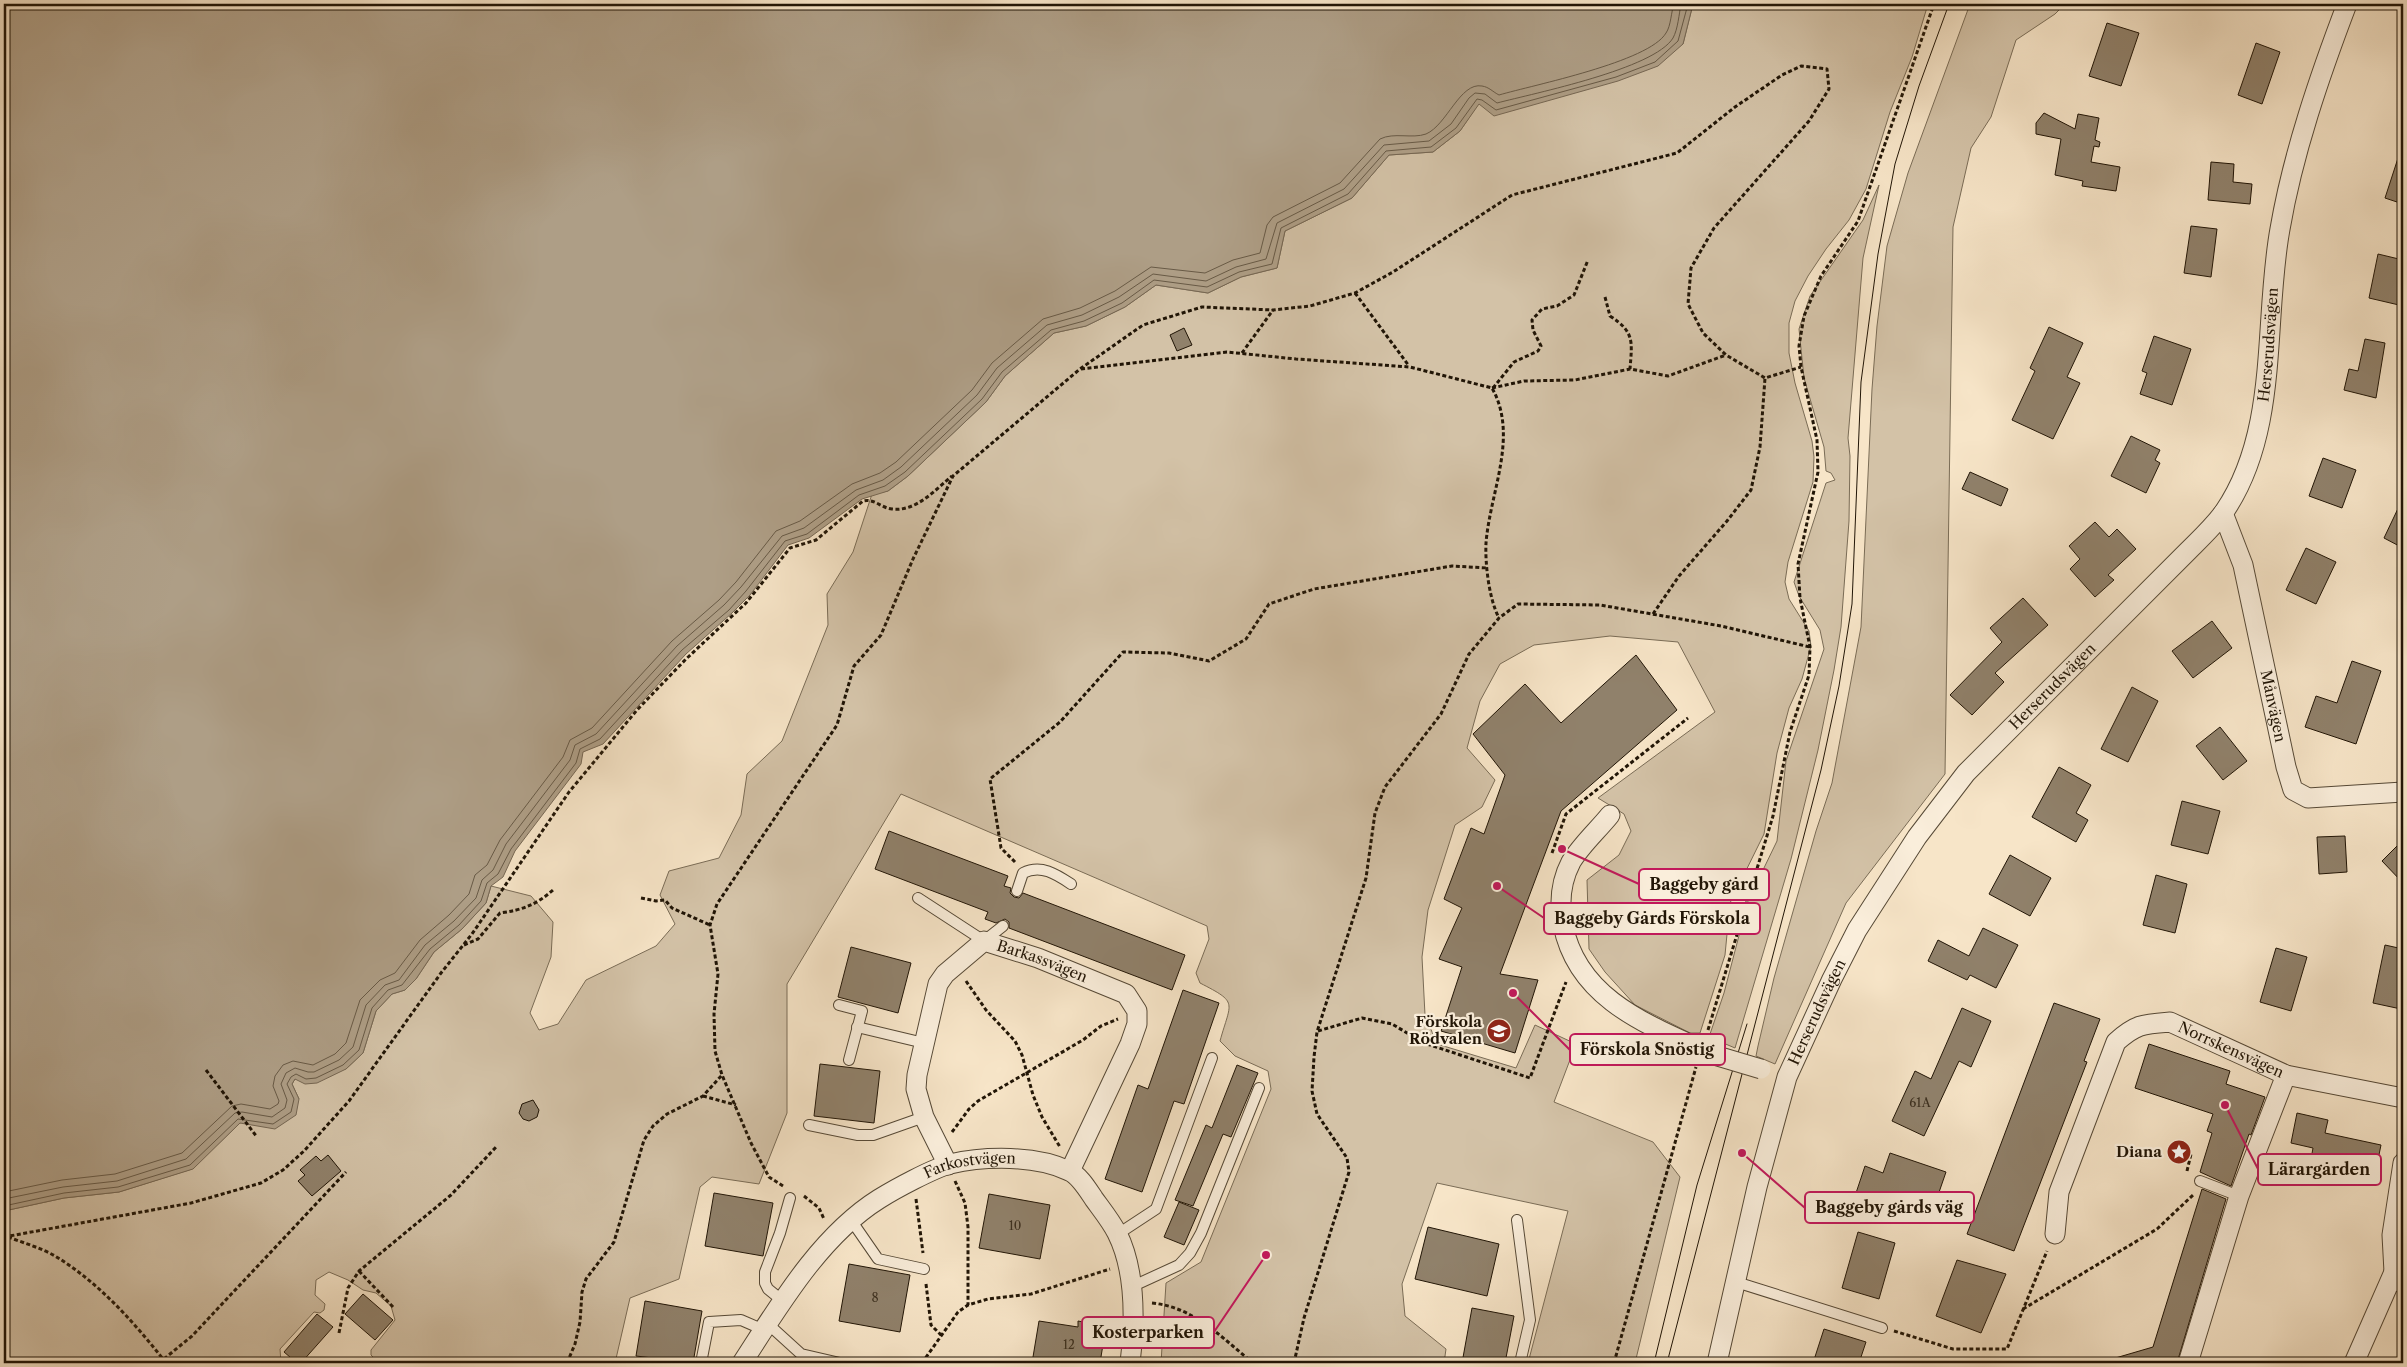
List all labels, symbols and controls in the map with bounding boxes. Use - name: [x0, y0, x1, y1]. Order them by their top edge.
- street label: Herserudsvägen: [2253, 286, 2282, 403]
- street label: Herserudsvägen: [2005, 638, 2100, 733]
- street label: Månvägen: [2257, 668, 2291, 744]
- callout: Baggeby gård: [1639, 869, 1769, 900]
- text: Baggeby gård: [1649, 874, 1759, 894]
- callout: Baggeby Gårds Förskola: [1544, 903, 1760, 934]
- text: Baggeby Gårds Förskola: [1554, 908, 1751, 928]
- street label: Barkassvägen: [995, 936, 1091, 986]
- street label: Herserudsvägen: [1784, 955, 1850, 1068]
- place label: Förskola Rödvalen: [1409, 1012, 1483, 1048]
- street label: Norrskensvägen: [2175, 1017, 2288, 1082]
- school or university icon: Förskola Rödvalen: [1486, 1018, 1512, 1044]
- callout: Förskola Snöstig: [1570, 1034, 1725, 1065]
- text: Förskola Snöstig: [1580, 1039, 1715, 1059]
- house number: 61A: [1909, 1095, 1932, 1110]
- place icon: Diana: [2166, 1139, 2192, 1165]
- place label: Diana: [2116, 1142, 2162, 1161]
- street label: Farkostvägen: [920, 1148, 1017, 1182]
- callout: Lärargården: [2258, 1154, 2381, 1185]
- text: Lärargården: [2268, 1159, 2370, 1179]
- callout: Baggeby gårds väg: [1805, 1192, 1974, 1223]
- text: Baggeby gårds väg: [1815, 1197, 1964, 1217]
- house number: 10: [1009, 1218, 1021, 1233]
- house number: 8: [871, 1290, 879, 1305]
- callout: Kosterparken: [1082, 1317, 1214, 1348]
- text: Kosterparken: [1092, 1322, 1204, 1342]
- house number: 12: [1063, 1337, 1075, 1352]

